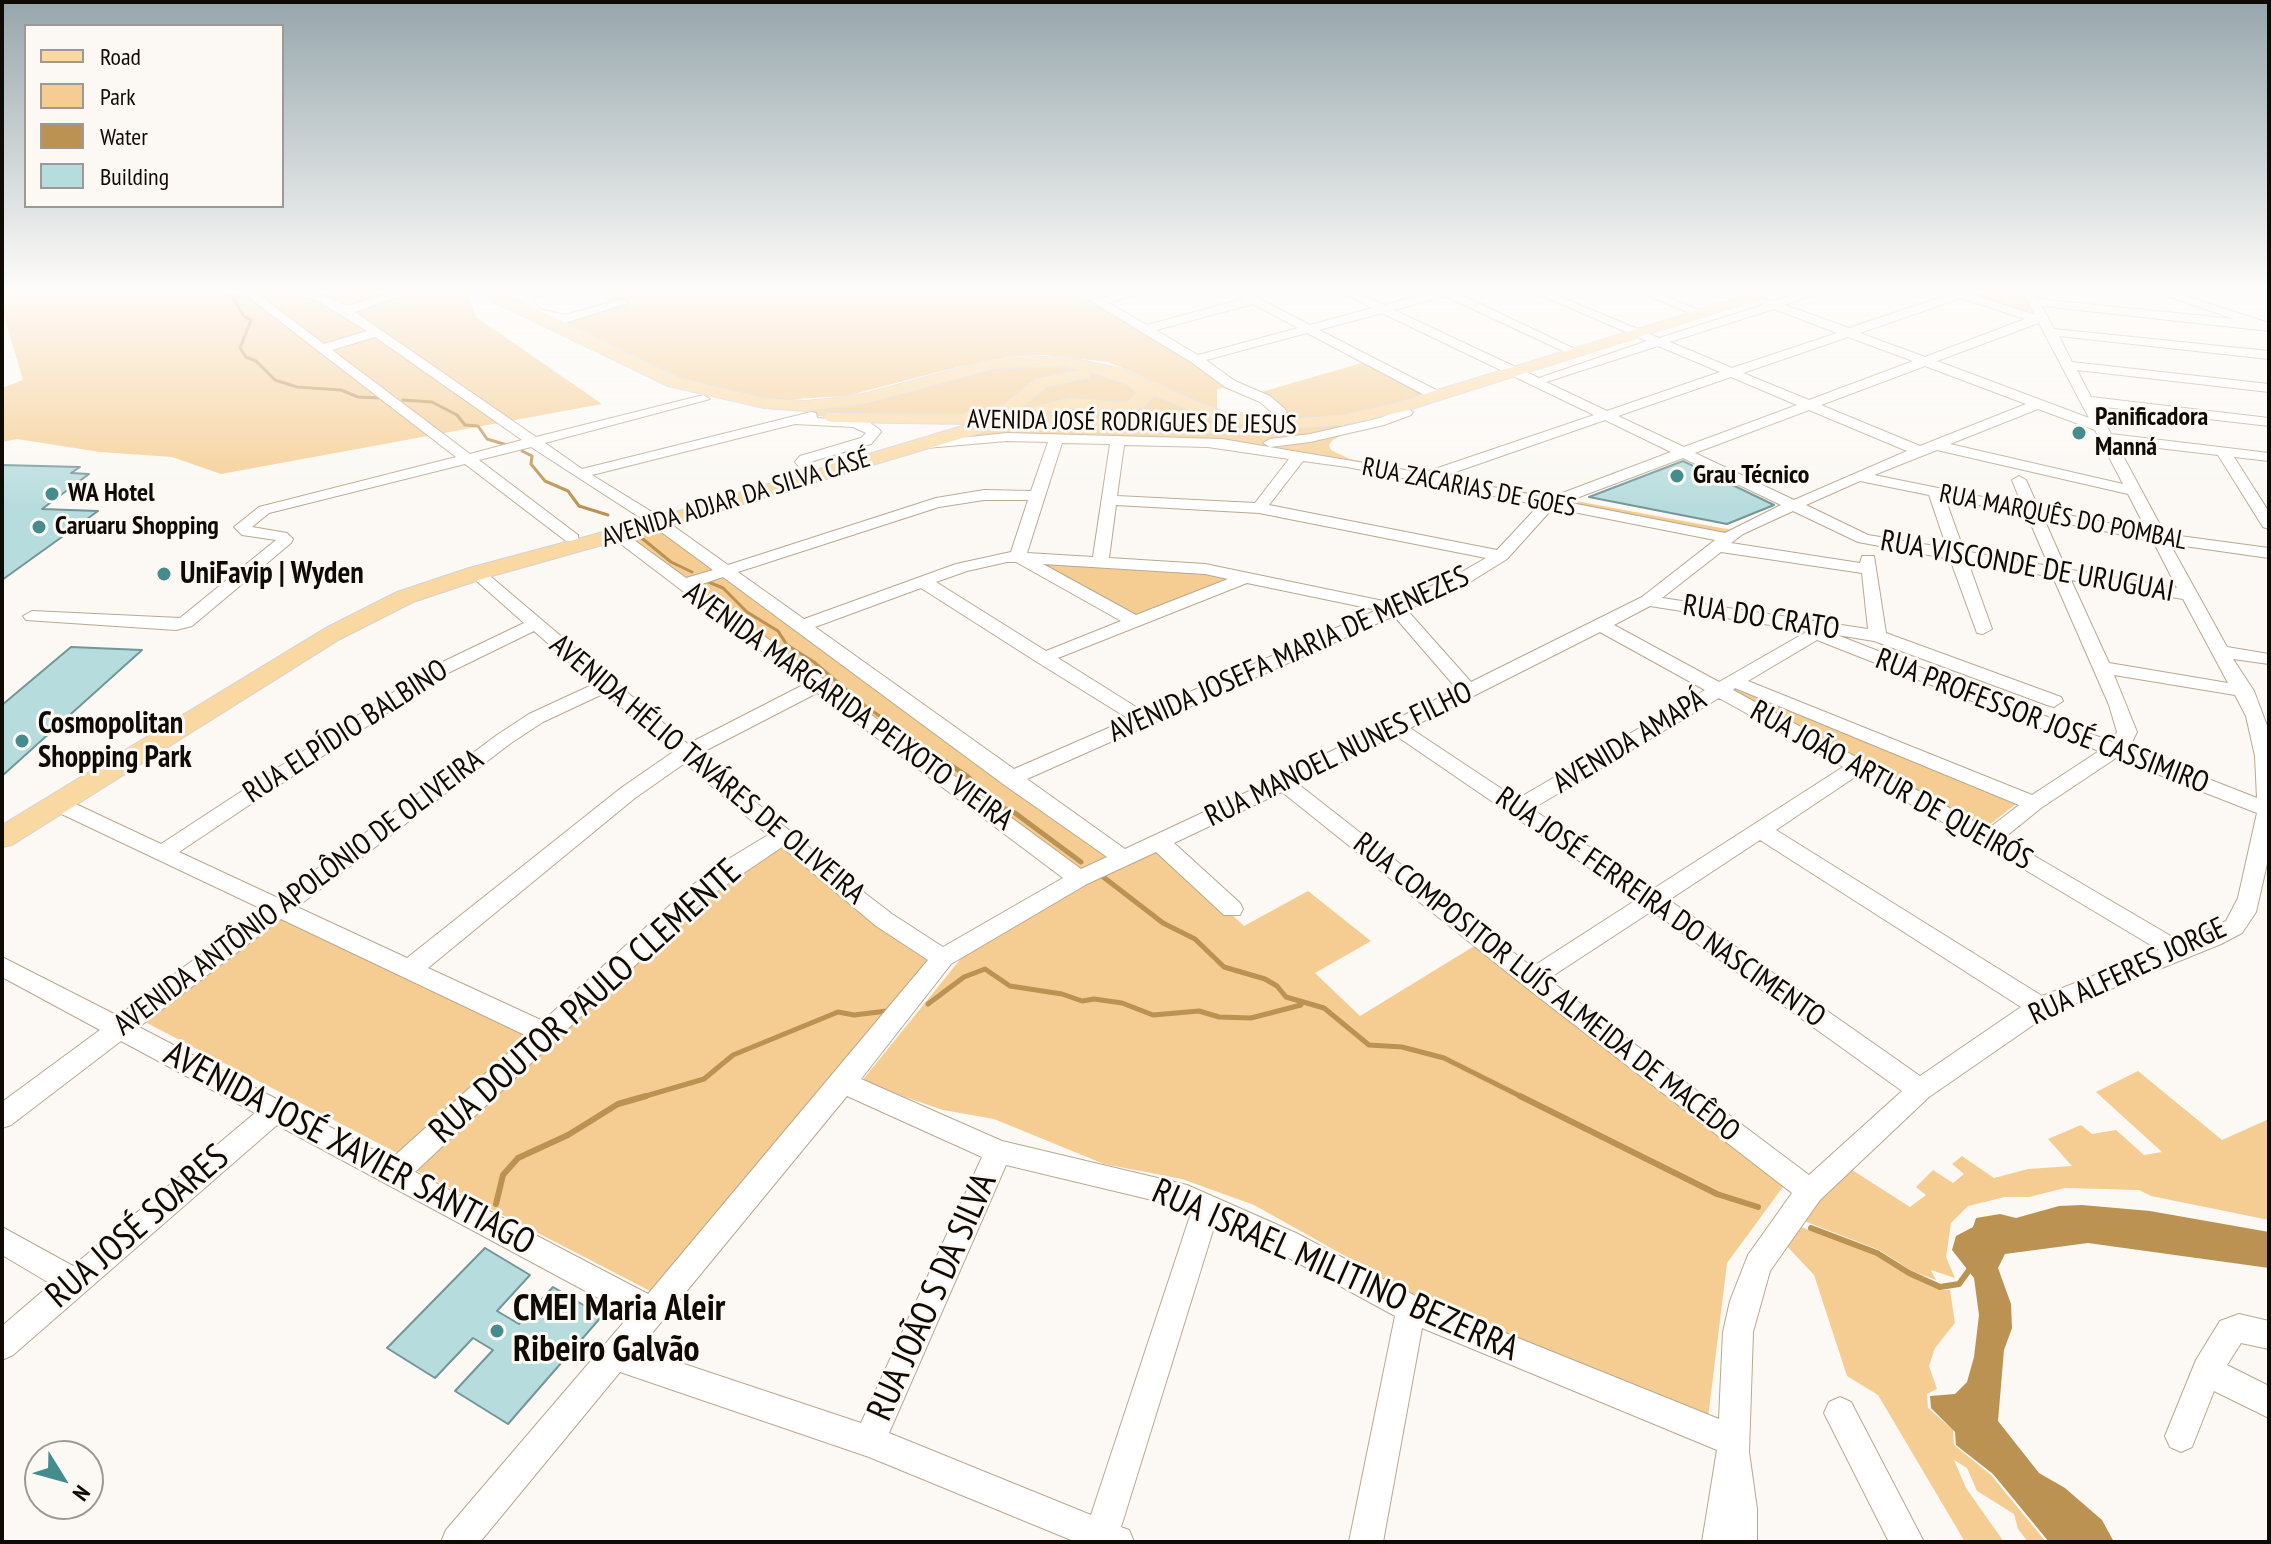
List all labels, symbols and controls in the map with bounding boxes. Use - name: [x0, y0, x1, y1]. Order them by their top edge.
- legend: [24, 24, 284, 208]
- text: Road: [100, 41, 141, 72]
- text: Park: [100, 81, 136, 112]
- text: Water: [100, 121, 148, 152]
- text: Building: [100, 161, 169, 192]
- place label: Panificadora Manná: [2095, 402, 2208, 464]
- street label: AVENIDA JOSÉ RODRIGUES DE JESUS: [967, 405, 1297, 441]
- marker: Panificadora Manná: [2070, 424, 2088, 442]
- street label: AVENIDA ADJAR DA SILVA CASÉ: [598, 443, 874, 555]
- street label: RUA ZACARIAS DE GOES: [1359, 452, 1579, 524]
- place label: Grau Técnico: [1693, 460, 1809, 492]
- marker: Grau Técnico: [1668, 467, 1686, 485]
- place label: WA Hotel: [68, 478, 154, 510]
- street label: RUA MARQUÊS DO POMBAL: [1937, 479, 2189, 557]
- marker: WA Hotel: [43, 485, 61, 503]
- place label: Caruaru Shopping: [55, 511, 219, 543]
- marker: Caruaru Shopping: [30, 518, 48, 536]
- street label: RUA VISCONDE DE URUGUAI: [1878, 523, 2176, 611]
- place label: UniFavip | Wyden: [180, 556, 364, 592]
- street label: AVENIDA JOSEFA MARIA DE MENEZES: [1103, 559, 1475, 751]
- marker: UniFavip | Wyden: [155, 565, 173, 583]
- street label: AVENIDA MARGARIDA PEIXOTO VIEIRA: [676, 575, 1020, 839]
- street label: RUA DO CRATO: [1680, 588, 1842, 648]
- street label: AVENIDA HÉLIO TAVÁRES DE OLIVEIRA: [542, 627, 872, 913]
- street label: RUA PROFESSOR JOSÉ CASSIMIRO: [1870, 642, 2214, 802]
- street label: RUA ELPÍDIO BALBINO: [237, 653, 455, 811]
- street label: RUA MANOEL NUNES FILHO: [1200, 675, 1478, 835]
- street label: AVENIDA AMAPÁ: [1547, 682, 1713, 802]
- street label: RUA JOÃO ARTUR DE QUEIRÓS: [1744, 693, 2038, 879]
- place label: Cosmopolitan Shopping Park: [38, 706, 192, 776]
- marker: Cosmopolitan Shopping Park: [13, 732, 31, 750]
- street label: AVENIDA ANTÔNIO APOLÔNIO DE OLIVEIRA: [107, 742, 491, 1044]
- street label: RUA JOSÉ FERREIRA DO NASCIMENTO: [1488, 780, 1832, 1036]
- street label: RUA COMPOSITOR LUÍS ALMEIDA DE MACÊDO: [1346, 826, 1746, 1150]
- street label: RUA DOUTOR PAULO CLEMENTE: [421, 851, 751, 1153]
- street label: RUA ALFERES JORGE: [2023, 911, 2233, 1033]
- street label: AVENIDA JOSÉ XAVIER SANTIAGO: [156, 1033, 542, 1265]
- street label: RUA JOSÉ SOARES: [38, 1136, 238, 1318]
- street label: RUA JOÃO S DA SILVA: [859, 1167, 1007, 1427]
- street label: RUA ISRAEL MILITINO BEZERRA: [1145, 1171, 1525, 1371]
- place label: CMEI Maria Aleir Ribeiro Galvão: [513, 1288, 725, 1373]
- marker: CMEI Maria Aleir Ribeiro Galvão: [488, 1322, 506, 1340]
- north arrow: [24, 1440, 104, 1520]
- text: N: [67, 1480, 96, 1506]

